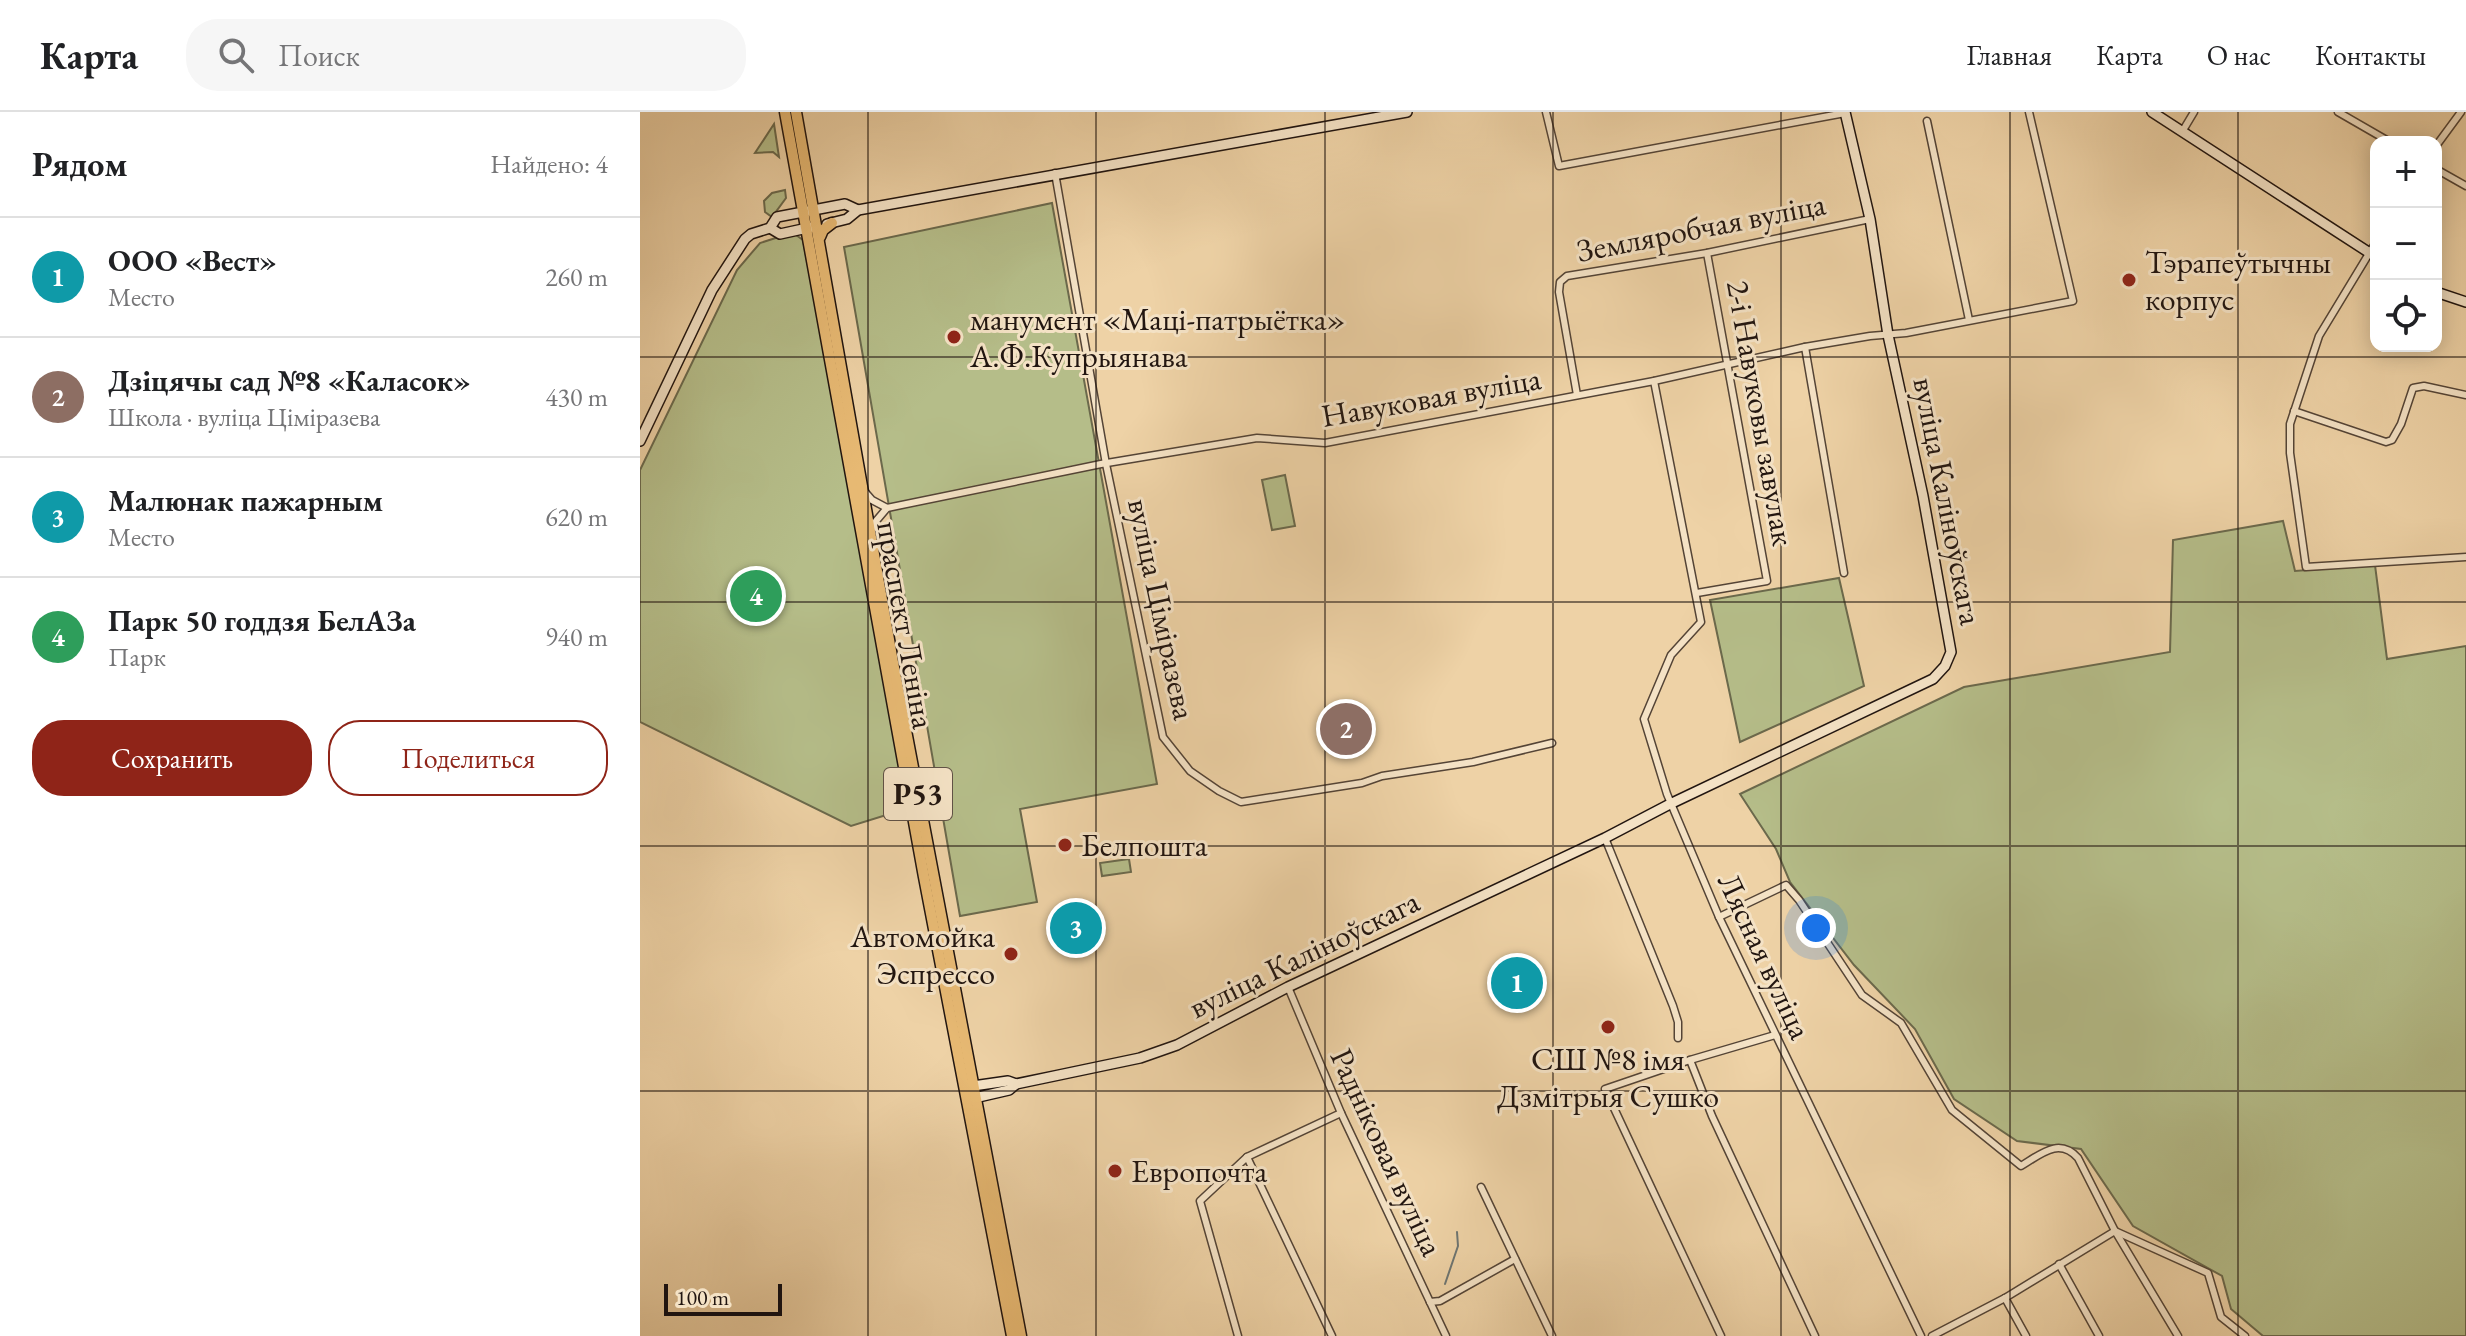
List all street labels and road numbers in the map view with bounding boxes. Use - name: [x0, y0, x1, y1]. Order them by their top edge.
- street label: Земляробчая вуліца: [1573, 182, 1829, 272]
- street label: 2-і Навуковы завулак: [1717, 277, 1805, 549]
- street label: Навуковая вуліца: [1318, 357, 1544, 437]
- street label: вуліца Каліноўскага: [1903, 374, 1993, 629]
- street label: вуліца Ціміразева: [1118, 495, 1206, 724]
- street label: праспект Леніна: [867, 518, 945, 732]
- road number: Р53: [884, 768, 952, 820]
- street label: Лясная вуліца: [1708, 866, 1822, 1046]
- street label: вуліца Каліноўскага: [1182, 880, 1426, 1028]
- street label: Радніковая вуліца: [1321, 1042, 1454, 1263]

